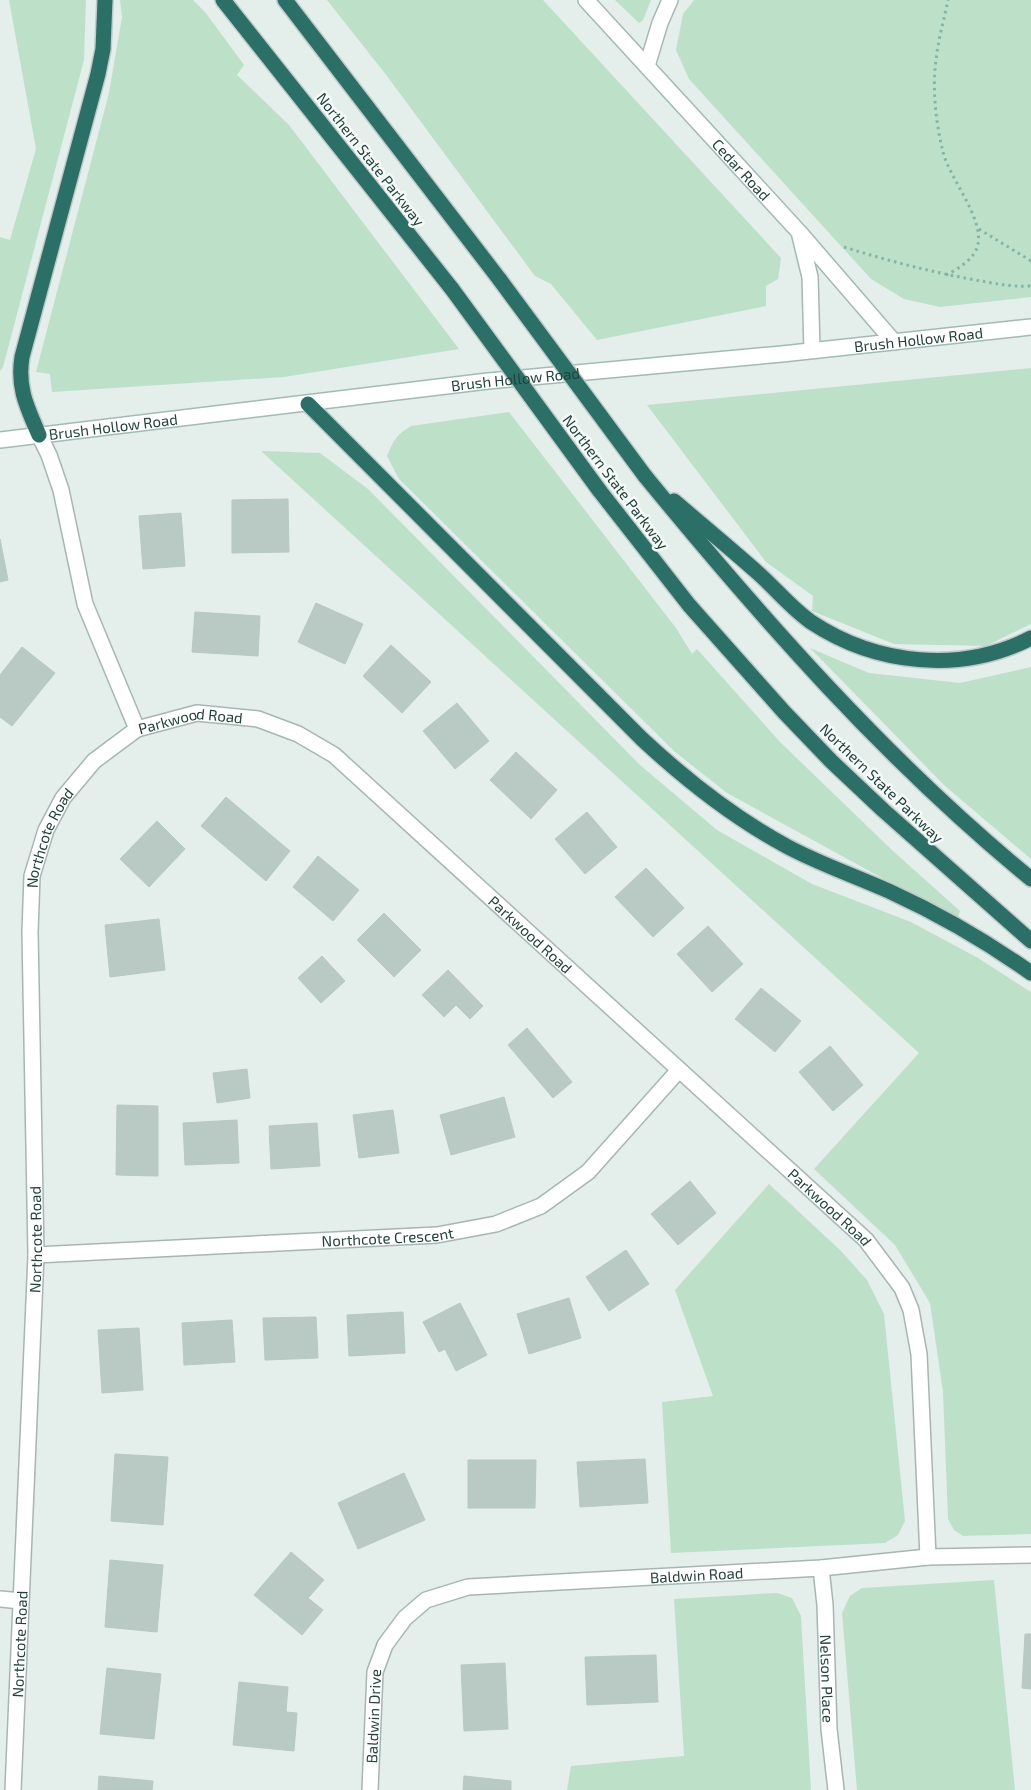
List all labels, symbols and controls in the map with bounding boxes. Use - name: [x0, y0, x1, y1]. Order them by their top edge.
- street label: Northern State Parkway: [313, 89, 429, 229]
- street label: Cedar Road: [709, 135, 774, 204]
- street label: Brush Hollow Road: [853, 323, 984, 355]
- street label: Brush Hollow Road: [450, 364, 581, 394]
- street label: Brush Hollow Road: [48, 410, 179, 443]
- street label: Northern State Parkway: [559, 411, 673, 553]
- street label: Parkwood Road: [136, 704, 244, 737]
- street label: Northern State Parkway: [817, 719, 947, 847]
- street label: Northcote Road: [23, 784, 77, 888]
- street label: Parkwood Road: [485, 892, 576, 977]
- street label: Parkwood Road: [784, 1164, 876, 1249]
- street label: Northcote Road: [25, 1186, 45, 1293]
- street label: Northcote Crescent: [321, 1223, 455, 1250]
- street label: Baldwin Road: [649, 1563, 744, 1586]
- street label: Northcote Road: [8, 1590, 31, 1698]
- street label: Nelson Place: [817, 1634, 838, 1723]
- street label: Baldwin Drive: [362, 1668, 384, 1764]

